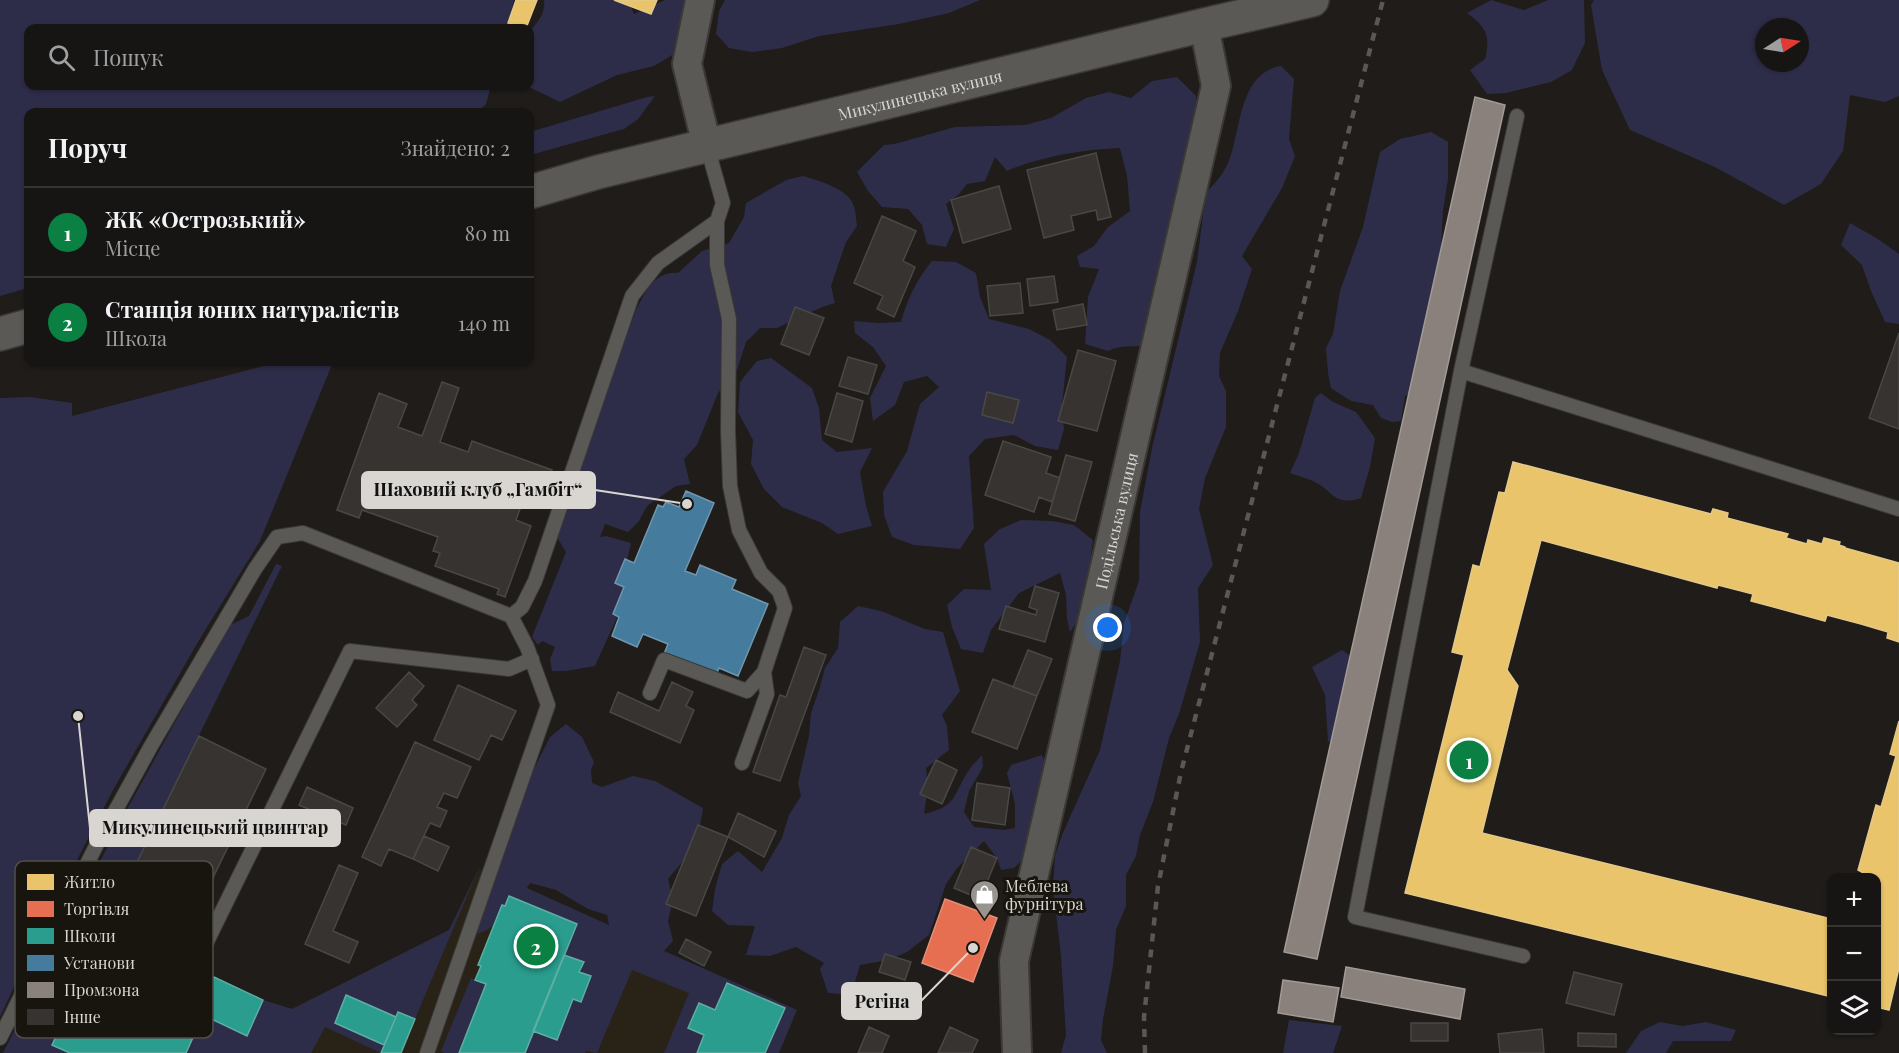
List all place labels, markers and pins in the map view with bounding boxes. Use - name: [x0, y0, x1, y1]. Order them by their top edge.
- callout: Шаховий клуб „Гамбіт“: [362, 472, 595, 508]
- pin: 1: [1450, 738, 1488, 783]
- callout: Микулинецький цвинтар: [90, 810, 340, 846]
- place label: Меблева фурнітура: [1005, 875, 1084, 914]
- shop icon: Меблева фурнітура: [968, 878, 1000, 920]
- pin: 2: [516, 924, 556, 968]
- callout: Регіна: [842, 983, 921, 1019]

